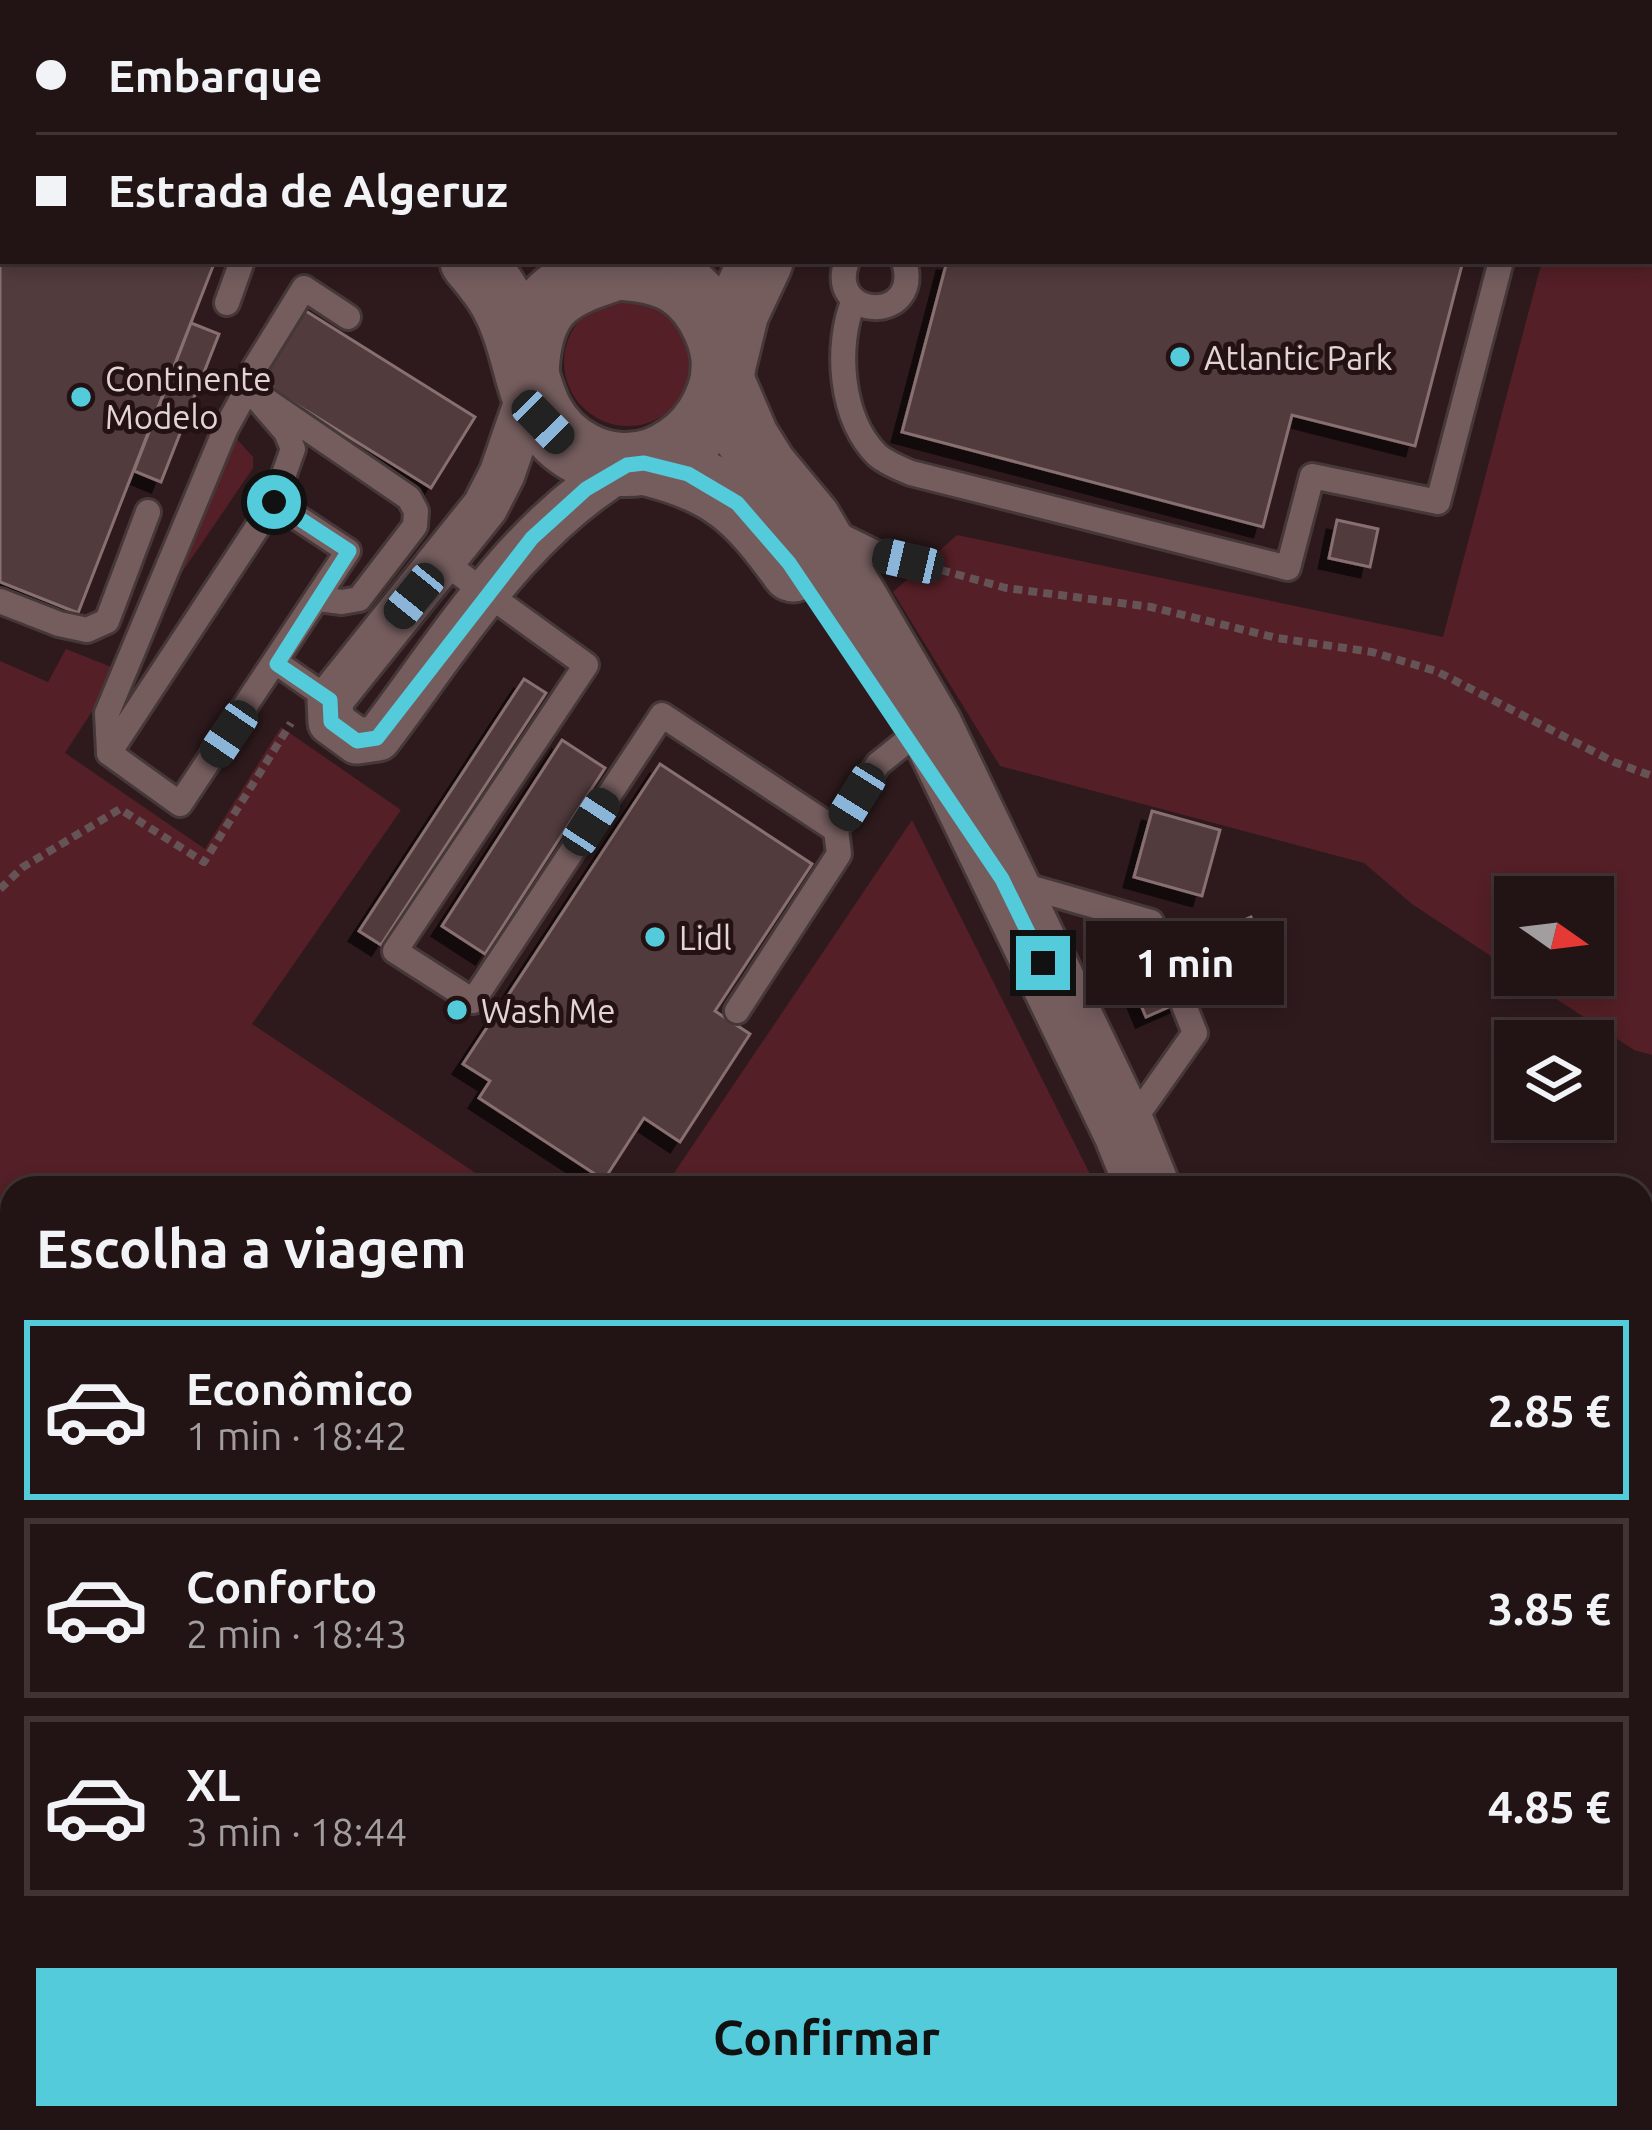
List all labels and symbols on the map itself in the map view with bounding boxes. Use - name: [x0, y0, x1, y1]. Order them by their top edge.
- place label: Atlantic Park: [1204, 339, 1393, 376]
- marker: Atlantic Park: [1167, 344, 1193, 370]
- place label: Continente Modelo: [105, 360, 271, 435]
- marker: Continente Modelo: [68, 384, 94, 410]
- car: [505, 384, 581, 460]
- route start: [247, 475, 301, 529]
- car: [869, 535, 947, 587]
- car: [377, 557, 451, 635]
- car: [194, 694, 264, 774]
- car: [823, 757, 891, 837]
- car: [556, 782, 626, 862]
- north arrow: [1494, 876, 1614, 996]
- place label: Lidl: [679, 919, 732, 956]
- callout: 1 min: [1085, 921, 1283, 1005]
- marker: Lidl: [642, 924, 668, 950]
- route end: [1016, 936, 1070, 990]
- place label: Wash Me: [481, 992, 615, 1029]
- marker: Wash Me: [444, 997, 470, 1023]

